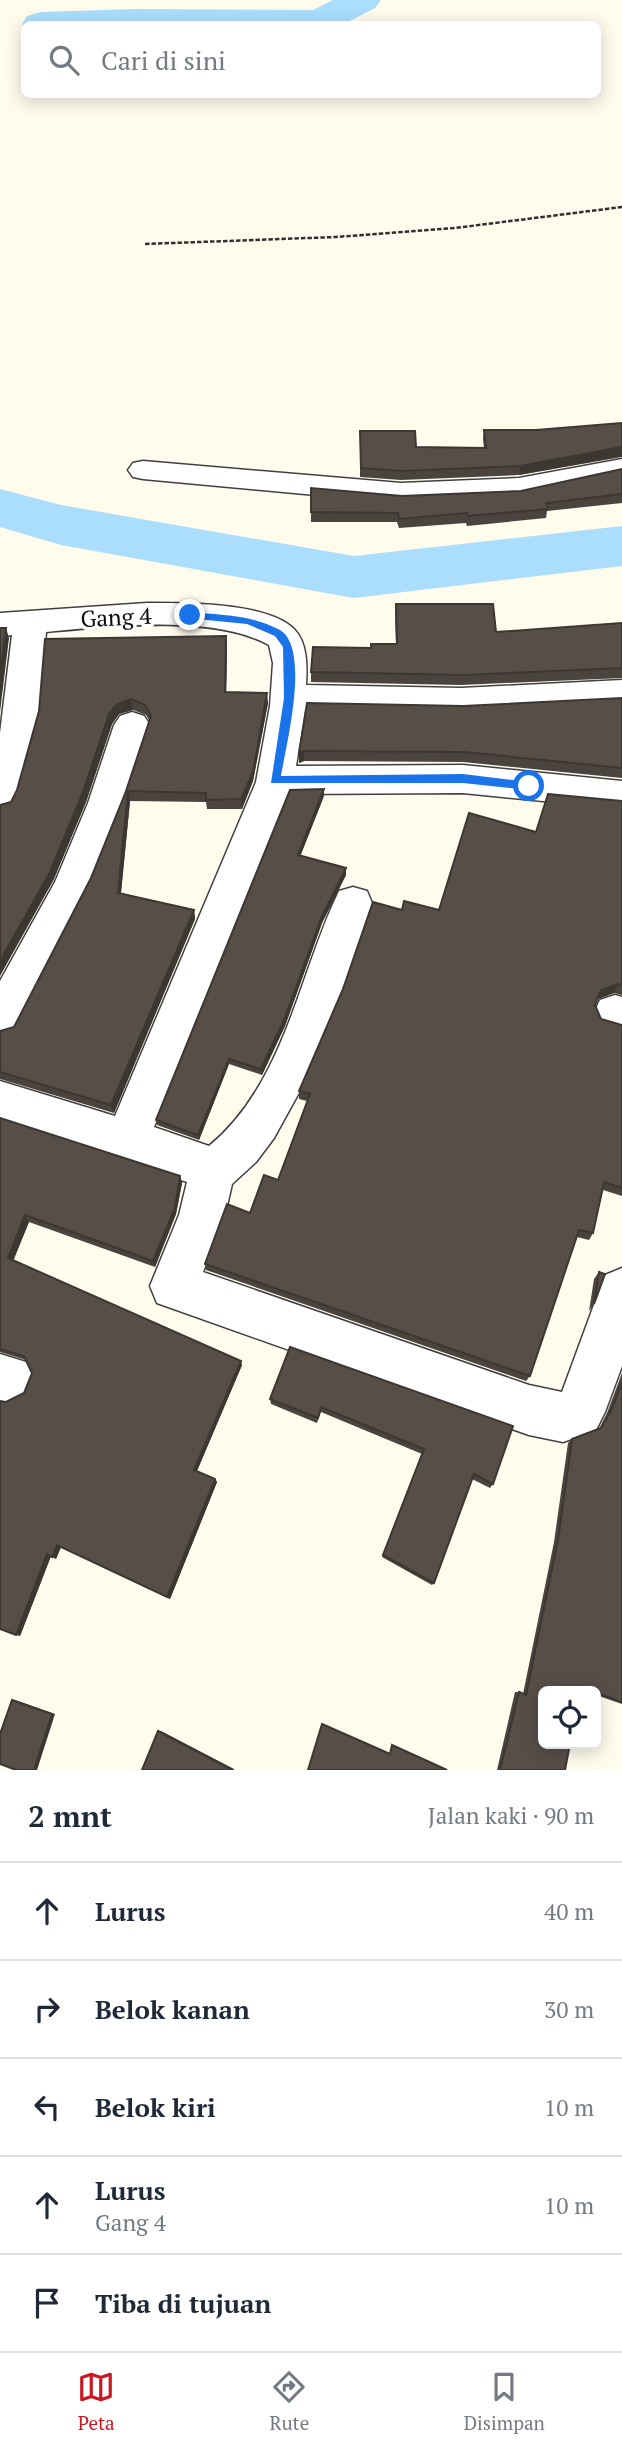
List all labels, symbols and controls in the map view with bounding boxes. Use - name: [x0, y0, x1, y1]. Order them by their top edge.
- search box: [21, 21, 601, 98]
- icon: search: [45, 41, 83, 79]
- text: Cari di sini: [101, 43, 226, 77]
- route end: [174, 599, 205, 630]
- street label: Gang 4: [80, 600, 153, 634]
- route start: [513, 770, 544, 801]
- map controls: [538, 1686, 601, 1749]
- button: locate: [538, 1686, 601, 1749]
- text: 2 mnt: [28, 1796, 112, 1836]
- text: Jalan kaki · 90 m: [428, 1800, 594, 1831]
- icon: ahead: [28, 1892, 66, 1930]
- text: Lurus: [95, 1894, 165, 1928]
- text: 40 m: [544, 1896, 594, 1927]
- icon: right: [28, 1990, 66, 2028]
- text: Belok kanan: [95, 1992, 250, 2026]
- text: 30 m: [544, 1994, 594, 2025]
- icon: left: [28, 2088, 66, 2126]
- text: Belok kiri: [95, 2090, 216, 2124]
- text: 10 m: [544, 2092, 594, 2123]
- text: Lurus: [95, 2173, 165, 2207]
- icon: ahead: [28, 2186, 66, 2224]
- text: 10 m: [544, 2190, 594, 2221]
- text: Gang 4: [95, 2207, 166, 2238]
- icon: arrive: [28, 2284, 66, 2322]
- text: Tiba di tujuan: [95, 2286, 271, 2320]
- tab: Peta: [77, 2368, 115, 2435]
- tab: Rute: [270, 2368, 309, 2435]
- tab: Disimpan: [464, 2368, 545, 2435]

